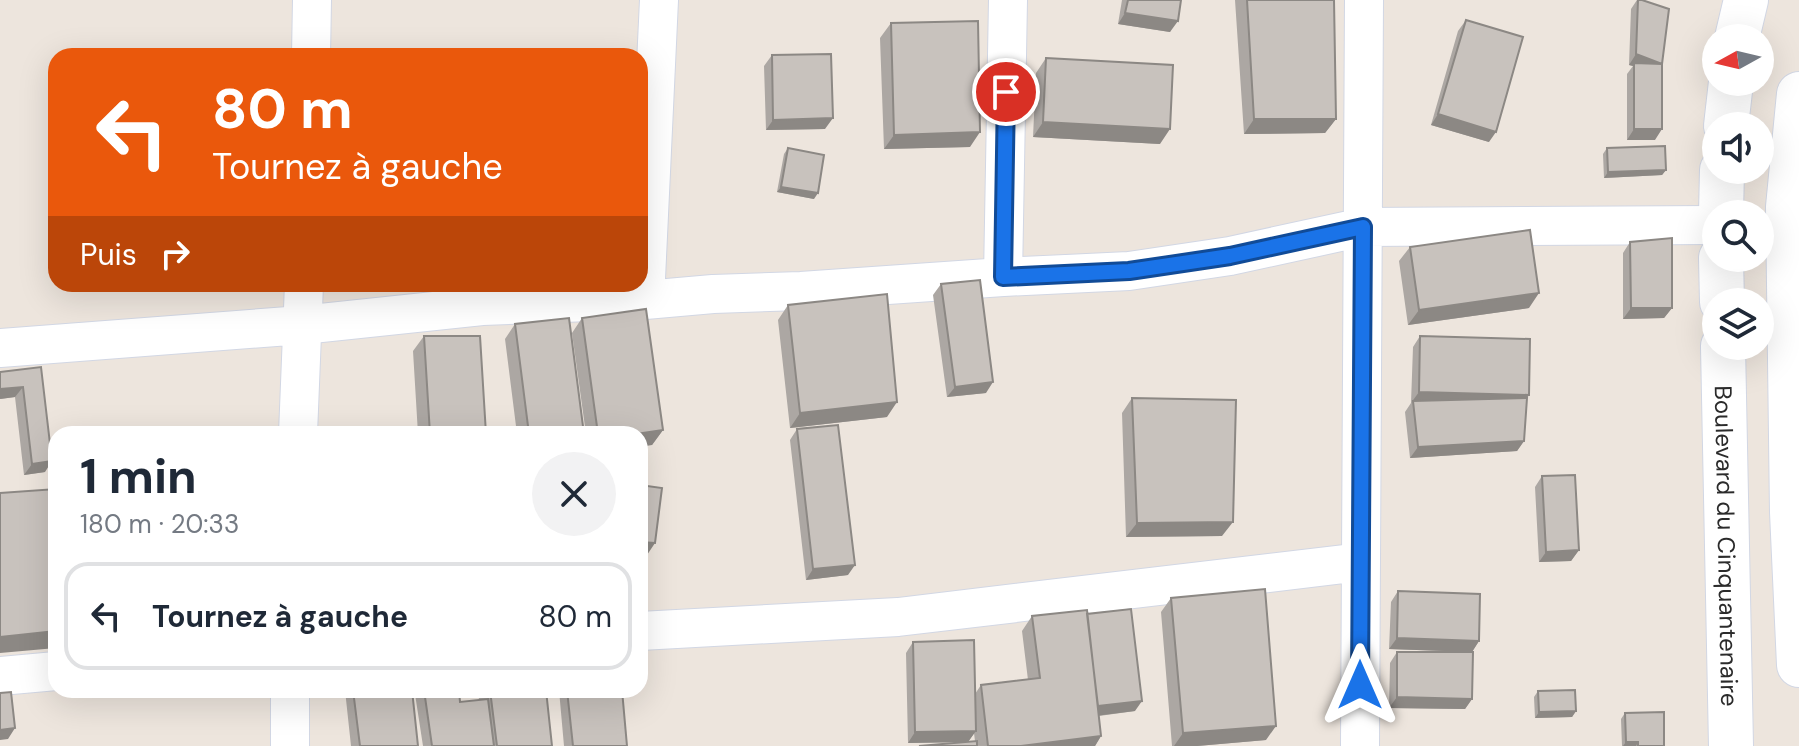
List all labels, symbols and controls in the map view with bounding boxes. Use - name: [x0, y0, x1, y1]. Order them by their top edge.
- north arrow: [1702, 24, 1774, 96]
- map controls: [1702, 24, 1774, 360]
- pin: [972, 58, 1040, 126]
- icon: arrive: [984, 70, 1028, 114]
- text: 80 m: [212, 72, 353, 145]
- icon: left: [80, 80, 184, 184]
- button: sound: [1702, 112, 1774, 184]
- text: Tournez à gauche: [212, 143, 503, 190]
- button: search: [1702, 200, 1774, 272]
- icon: right: [153, 232, 197, 276]
- text: Puis: [80, 235, 137, 274]
- button: layers: [1702, 288, 1774, 360]
- street label: Boulevard du Cinquantenaire: [1708, 385, 1746, 707]
- text: 1 min: [80, 445, 197, 508]
- button: close: [532, 452, 616, 536]
- text: 180 m · 20:33: [80, 507, 239, 541]
- icon: left: [84, 594, 128, 638]
- text: Tournez à gauche: [152, 597, 408, 636]
- text: 80 m: [539, 597, 612, 636]
- position arrow: [1318, 643, 1402, 727]

